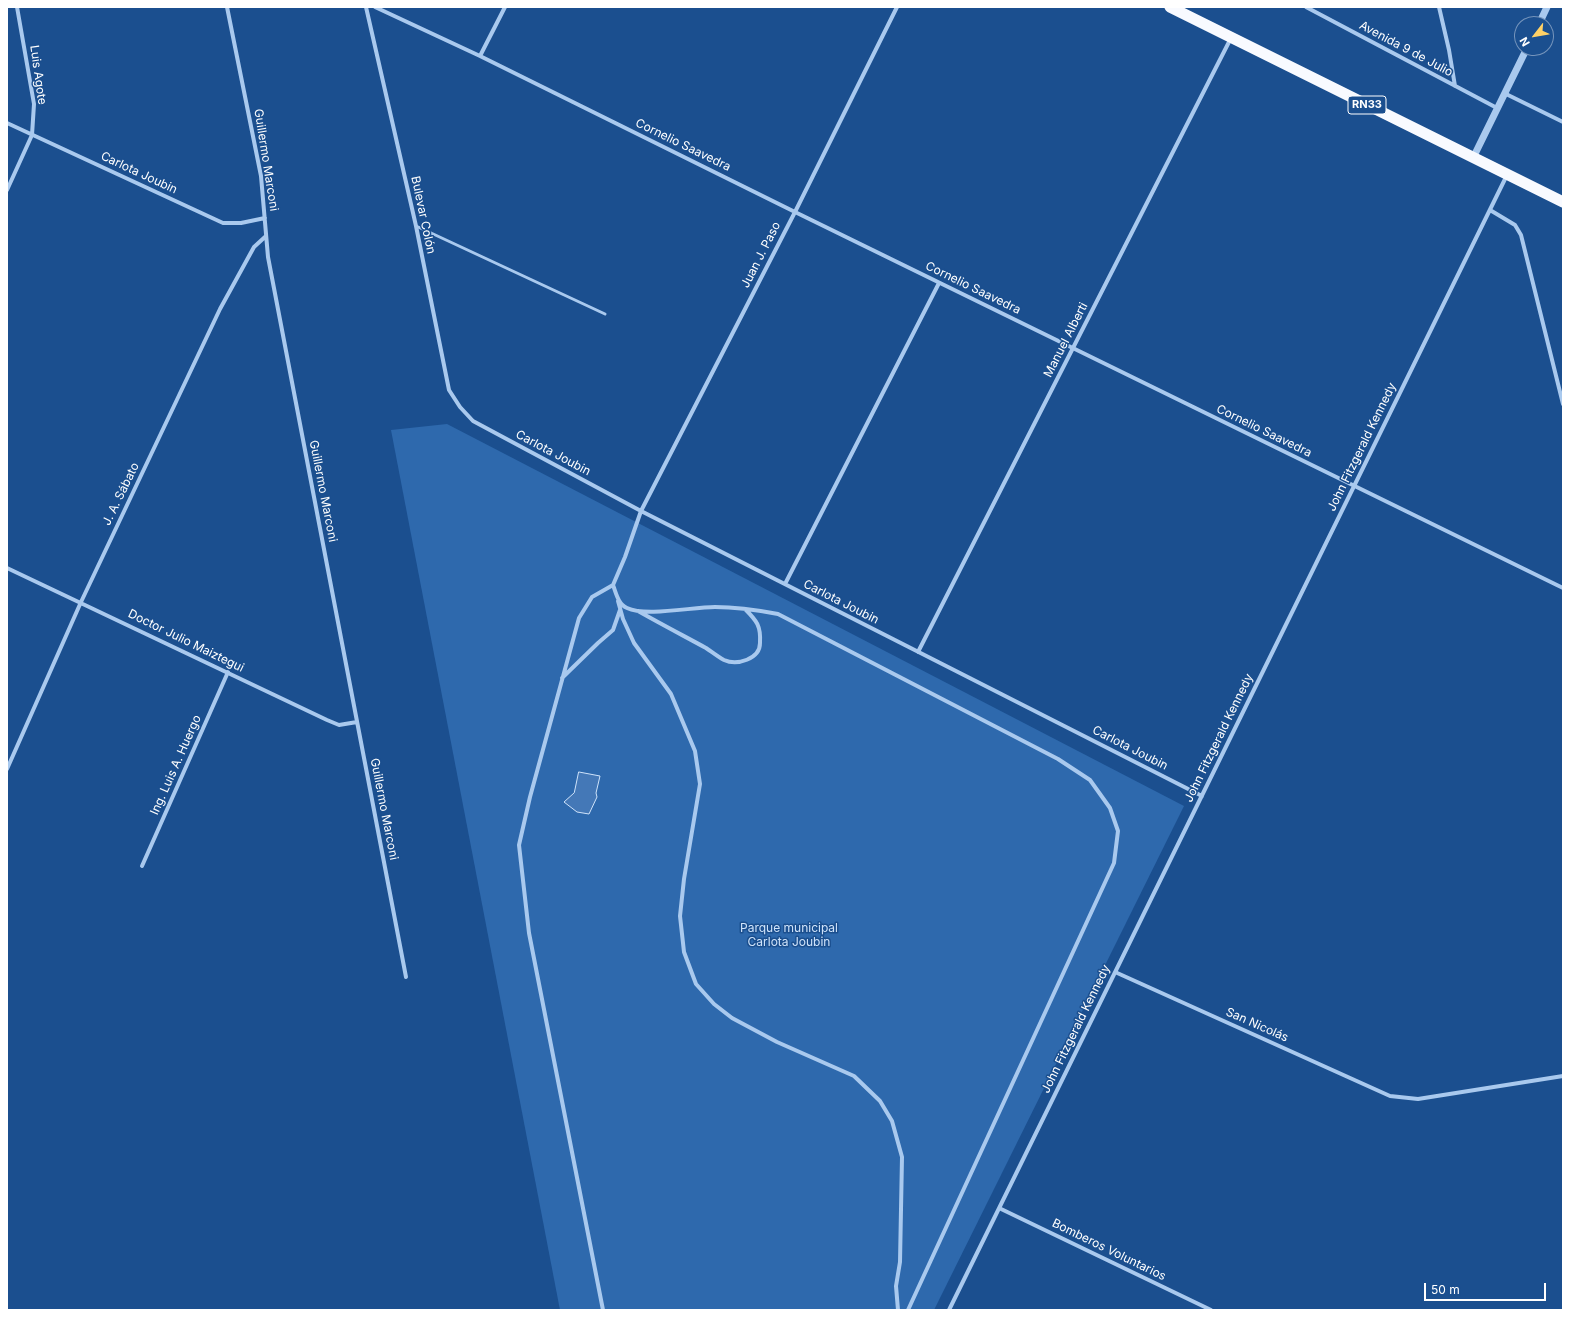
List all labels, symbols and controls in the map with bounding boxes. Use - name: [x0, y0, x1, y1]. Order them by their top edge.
- north arrow: [1514, 16, 1554, 56]
- street label: Avenida 9 de Julio: [1357, 18, 1455, 80]
- text: N: [1516, 34, 1533, 49]
- street label: Luis Agote: [27, 44, 49, 106]
- road number: RN33: [1348, 96, 1386, 114]
- street label: Guillermo Marconi: [251, 108, 281, 212]
- street label: Cornelio Saavedra: [633, 116, 733, 174]
- street label: Carlota Joubin: [98, 149, 180, 197]
- street label: Bulevar Colón: [408, 175, 438, 255]
- street label: Juan J. Paso: [738, 219, 784, 291]
- street label: Cornelio Saavedra: [923, 259, 1023, 317]
- street label: Manuel Alberti: [1041, 300, 1091, 380]
- street label: John Fitzgerald Kennedy: [1325, 380, 1399, 514]
- street label: Cornelio Saavedra: [1214, 402, 1314, 460]
- street label: Carlota Joubin: [513, 427, 593, 479]
- street label: Guillermo Marconi: [306, 439, 340, 543]
- street label: J. A. Sábato: [100, 460, 142, 528]
- street label: Carlota Joubin: [801, 577, 881, 627]
- street label: Doctor Julio Maiztegui: [126, 607, 246, 675]
- street label: John Fitzgerald Kennedy: [1182, 671, 1256, 805]
- street label: Ing. Luis A. Huergo: [147, 713, 205, 817]
- street label: Carlota Joubin: [1090, 723, 1170, 773]
- street label: Guillermo Marconi: [367, 757, 401, 861]
- park label: Parque municipal Carlota Joubin: [740, 921, 838, 949]
- street label: John Fitzgerald Kennedy: [1039, 962, 1113, 1096]
- street label: San Nicolás: [1224, 1005, 1290, 1045]
- street label: Bomberos Voluntarios: [1050, 1216, 1168, 1284]
- scale bar: [1426, 1275, 1548, 1301]
- text: 50 m: [1431, 1282, 1460, 1297]

